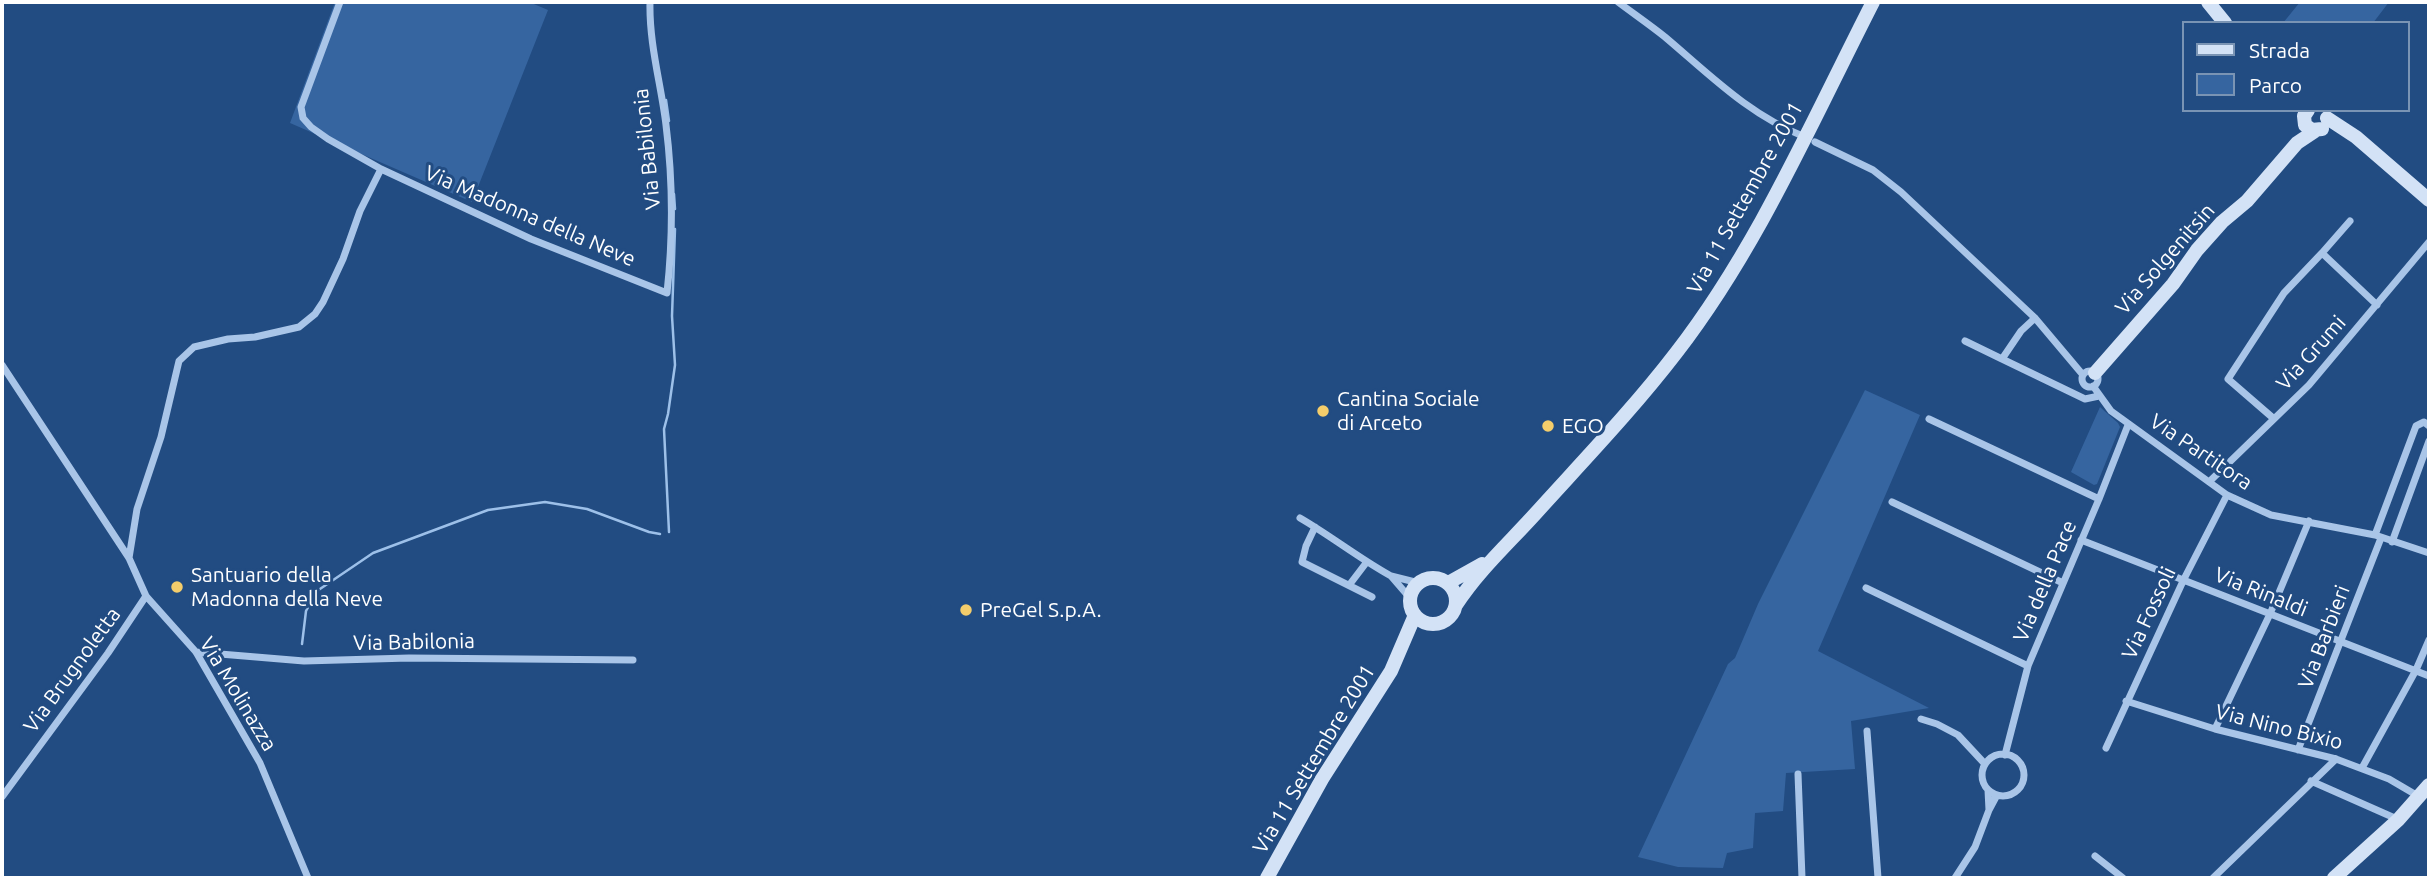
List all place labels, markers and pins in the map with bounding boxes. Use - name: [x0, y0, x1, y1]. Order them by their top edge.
- place label: Cantina Sociale di Arceto: [1337, 386, 1480, 436]
- marker: Cantina Sociale di Arceto: [1315, 403, 1331, 419]
- place label: EGO: [1562, 413, 1604, 439]
- marker: EGO: [1540, 418, 1556, 434]
- place label: Santuario della Madonna della Neve: [191, 562, 383, 612]
- marker: Santuario della Madonna della Neve: [169, 579, 185, 595]
- place label: PreGel S.p.A.: [980, 597, 1102, 623]
- marker: PreGel S.p.A.: [958, 602, 974, 618]

